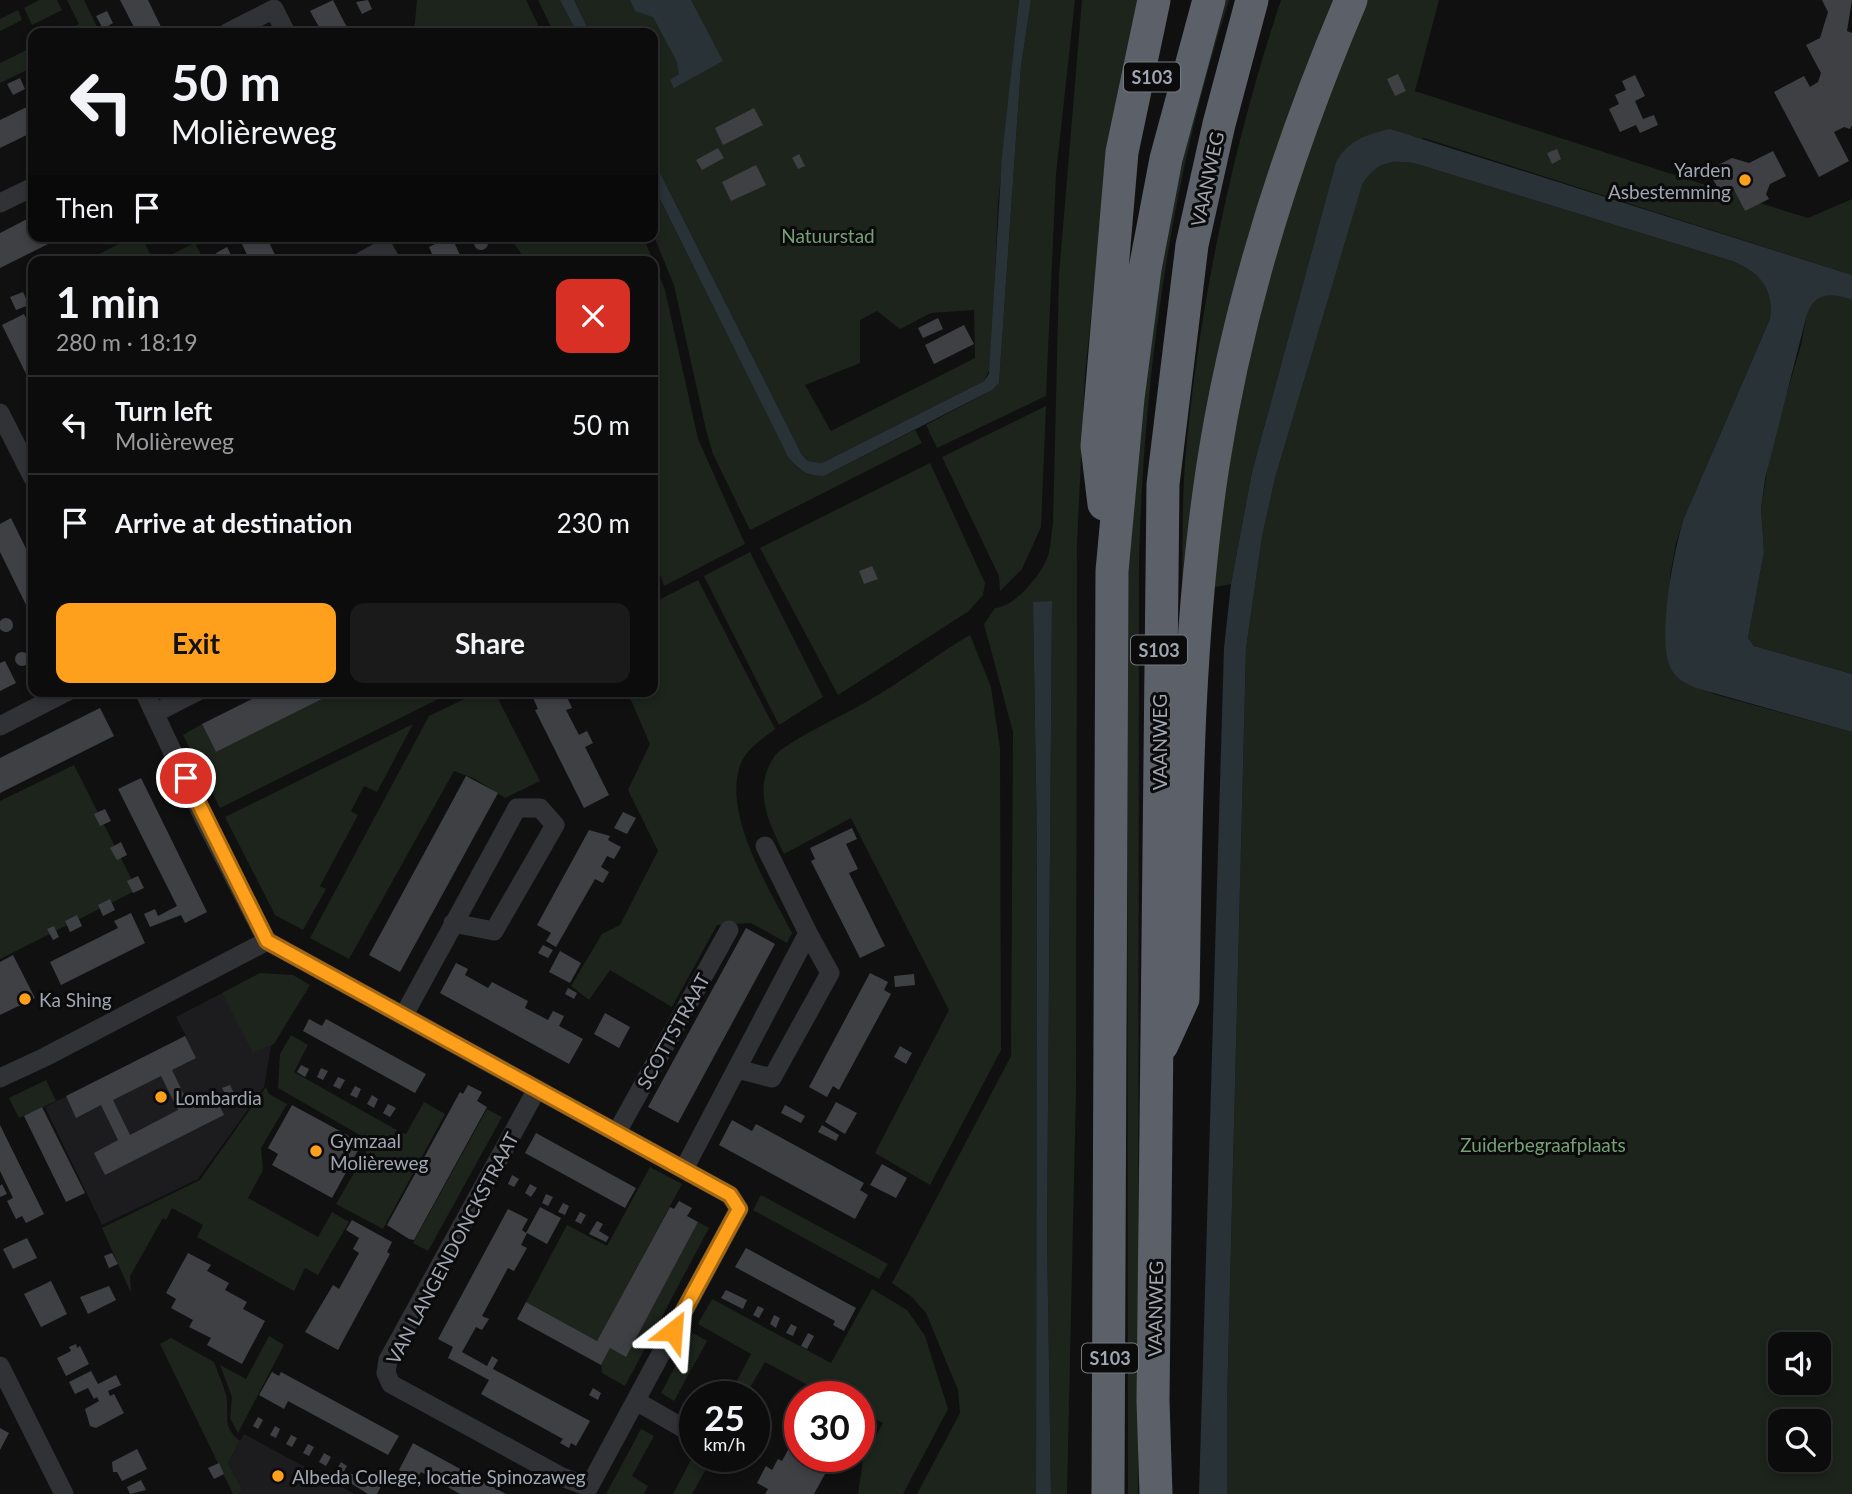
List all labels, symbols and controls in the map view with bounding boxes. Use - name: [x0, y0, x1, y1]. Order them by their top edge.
- text: 50 m: [171, 53, 281, 111]
- icon: left: [56, 56, 147, 147]
- road number: S103: [1124, 62, 1180, 92]
- text: Molièreweg: [171, 112, 337, 151]
- street label: VAANWEG: [1186, 130, 1228, 228]
- place label: Yarden Asbestemming: [1608, 158, 1731, 203]
- marker: Yarden Asbestemming: [1737, 172, 1753, 188]
- icon: arrive: [128, 189, 166, 227]
- text: Then: [56, 192, 114, 224]
- park label: Natuurstad: [781, 224, 875, 247]
- text: 1 min: [56, 277, 160, 327]
- button: close: [556, 279, 630, 353]
- text: 280 m · 18:19: [56, 328, 198, 356]
- text: Turn left: [115, 395, 212, 427]
- icon: left: [56, 406, 94, 444]
- text: 50 m: [572, 409, 630, 441]
- text: Molièreweg: [115, 427, 234, 455]
- icon: arrive: [56, 504, 94, 542]
- text: Arrive at destination: [115, 507, 352, 539]
- text: 230 m: [557, 507, 630, 539]
- button: Exit: [56, 603, 336, 683]
- button: Share: [350, 603, 630, 683]
- road number: S103: [1131, 636, 1187, 664]
- street label: VAANWEG: [1148, 694, 1171, 790]
- pin: [156, 748, 216, 808]
- icon: arrive: [167, 759, 205, 797]
- street label: SCOTTSTRAAT: [632, 969, 714, 1093]
- place label: Ka Shing: [39, 988, 112, 1011]
- marker: Ka Shing: [17, 991, 33, 1007]
- place label: Lombardia: [175, 1086, 262, 1109]
- marker: Lombardia: [153, 1089, 169, 1105]
- street label: VAN LANGENDONCKSTRAAT: [381, 1128, 523, 1368]
- place label: Gymzaal Molièreweg: [330, 1129, 428, 1174]
- park label: Zuiderbegraafplaats: [1460, 1133, 1626, 1156]
- marker: Gymzaal Molièreweg: [308, 1143, 324, 1159]
- street label: VAANWEG: [1143, 1261, 1167, 1357]
- position arrow: [636, 1294, 710, 1368]
- map controls: [1768, 1332, 1831, 1472]
- button: sound: [1768, 1332, 1831, 1395]
- road number: S103: [1082, 1344, 1138, 1372]
- speed limit sign: 30: [784, 1381, 875, 1472]
- text: 25: [704, 1396, 745, 1438]
- button: search: [1768, 1409, 1831, 1472]
- text: km/h: [703, 1433, 746, 1455]
- place label: Albeda College, locatie Spinozaweg: [292, 1465, 586, 1488]
- marker: Albeda College, locatie Spinozaweg: [270, 1468, 286, 1484]

